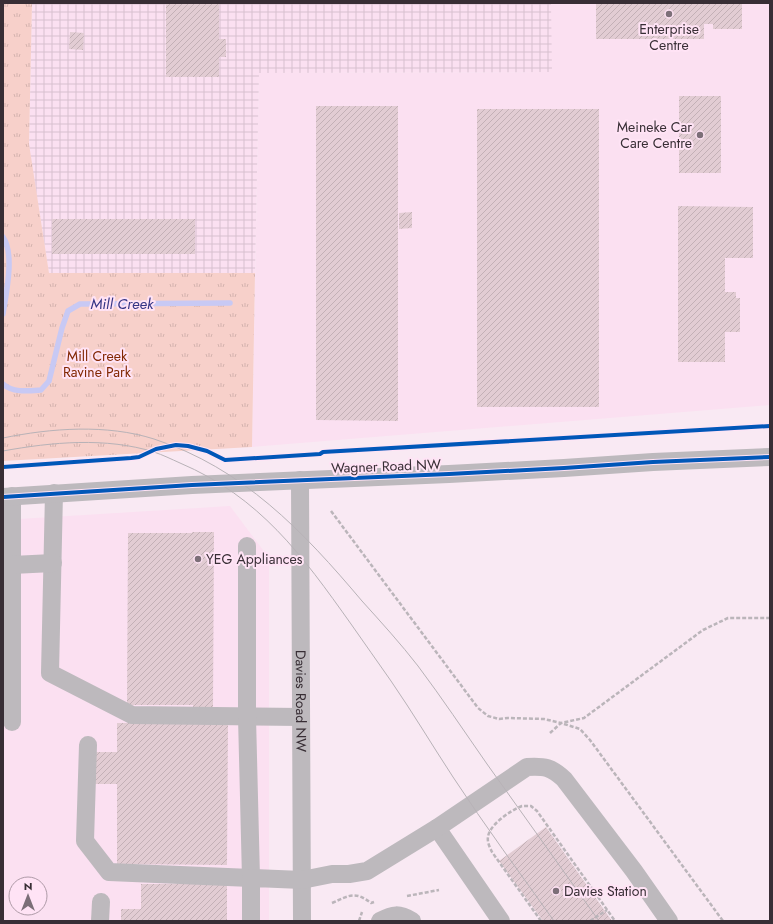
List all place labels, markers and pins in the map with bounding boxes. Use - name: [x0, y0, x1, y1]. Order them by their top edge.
- marker: Enterprise Centre: [664, 9, 674, 19]
- place label: Enterprise Centre: [639, 19, 699, 55]
- place label: Meineke Car Care Centre: [617, 117, 692, 153]
- marker: Meineke Car Care Centre: [695, 130, 705, 140]
- place label: YEG Appliances: [206, 549, 303, 569]
- marker: YEG Appliances: [193, 554, 203, 564]
- place label: Davies Station: [564, 881, 647, 901]
- marker: Davies Station: [551, 886, 561, 896]

